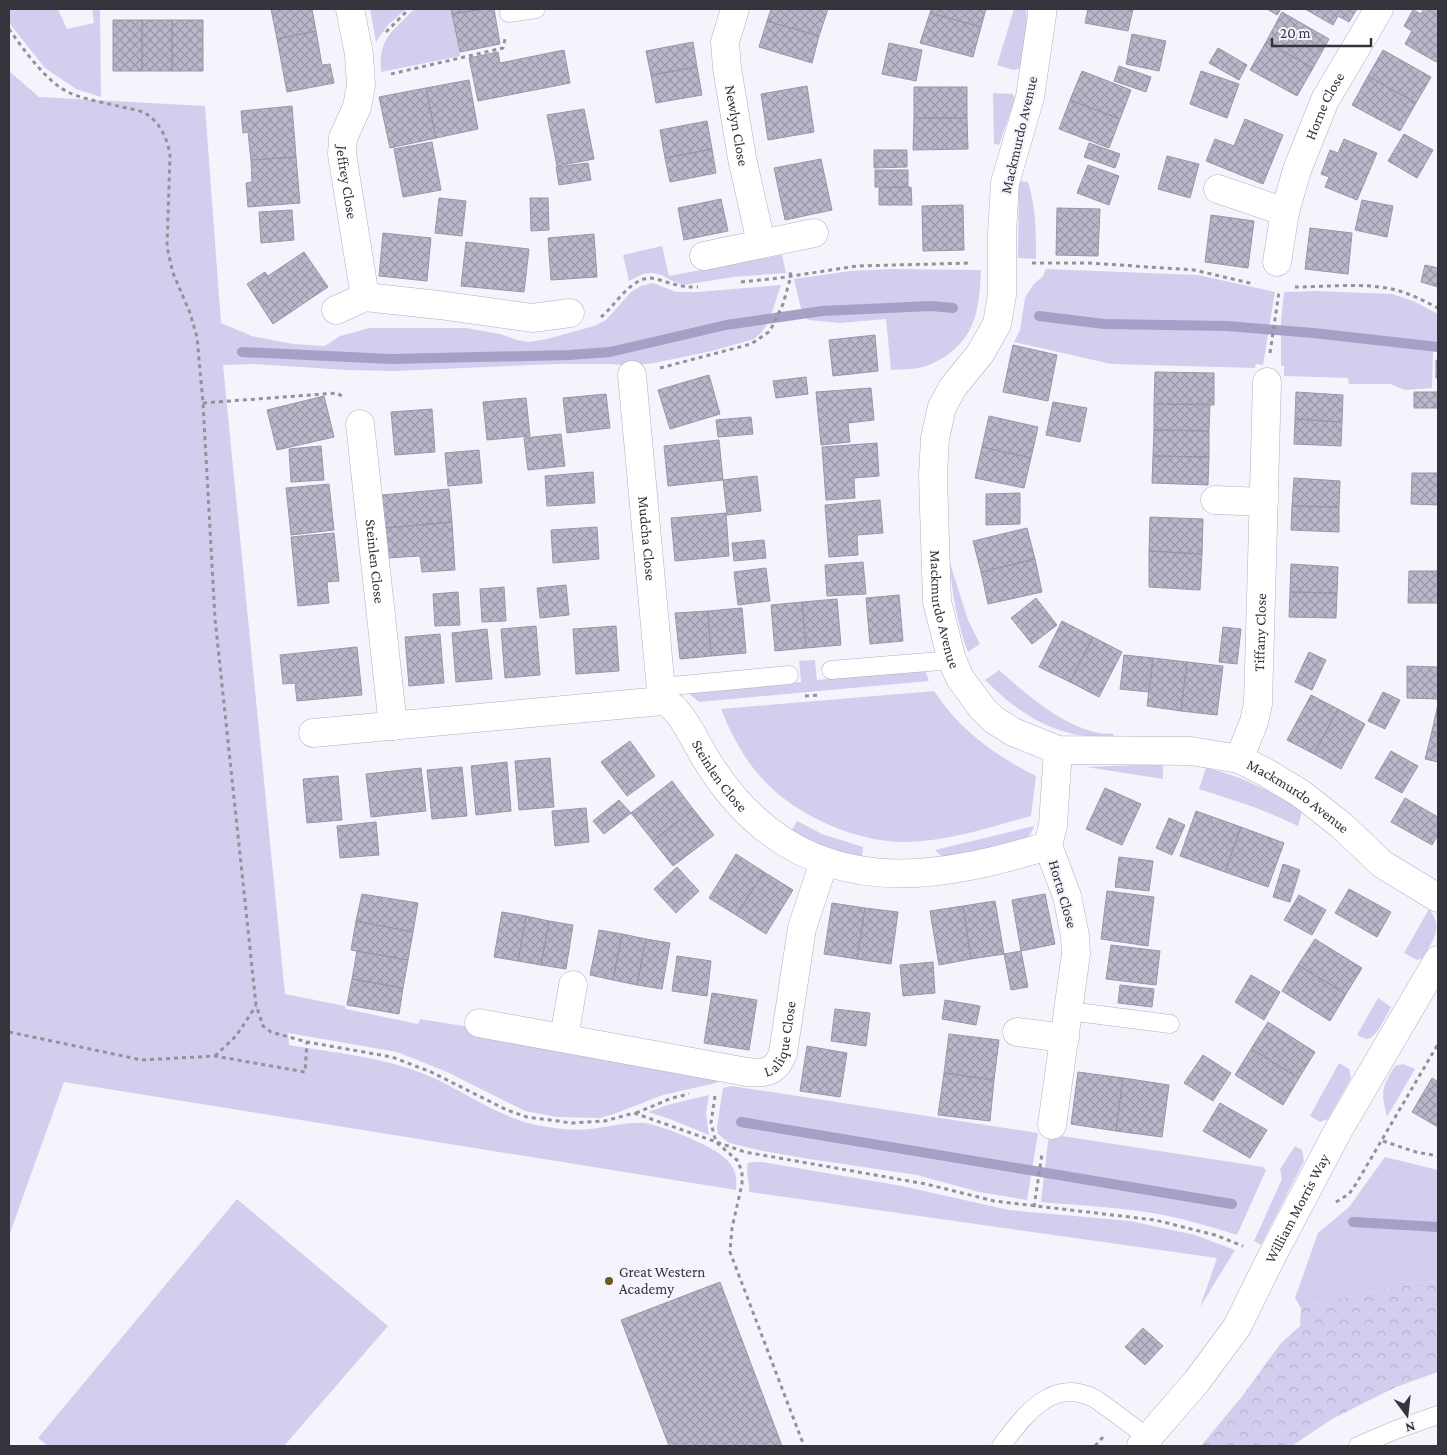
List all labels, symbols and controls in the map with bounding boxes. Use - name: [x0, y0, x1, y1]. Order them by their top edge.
- scale bar: [1272, 15, 1371, 47]
- text: 20 m: [1280, 25, 1311, 41]
- street label: Horne Close: [1302, 69, 1348, 142]
- street label: Mackmurdo Avenue: [998, 74, 1040, 195]
- street label: Newlyn Close: [722, 84, 752, 168]
- street label: Jeffrey Close: [333, 143, 360, 220]
- street label: Mudcha Close: [635, 495, 659, 582]
- street label: Steinlen Close: [362, 518, 388, 605]
- street label: Mackmurdo Avenue: [927, 550, 963, 671]
- street label: Tiffany Close: [1251, 593, 1269, 672]
- street label: Steinlen Close: [689, 737, 751, 815]
- street label: Mackmurdo Avenue: [1244, 756, 1353, 837]
- street label: Horta Close: [1046, 858, 1080, 930]
- street label: Lalique Close: [762, 1000, 799, 1080]
- street label: William Morris Way: [1262, 1151, 1333, 1266]
- place label: Great Western Academy: [619, 1264, 705, 1298]
- marker: Great Western Academy: [603, 1275, 615, 1287]
- north arrow: [1382, 1390, 1432, 1440]
- text: N: [1403, 1419, 1417, 1437]

